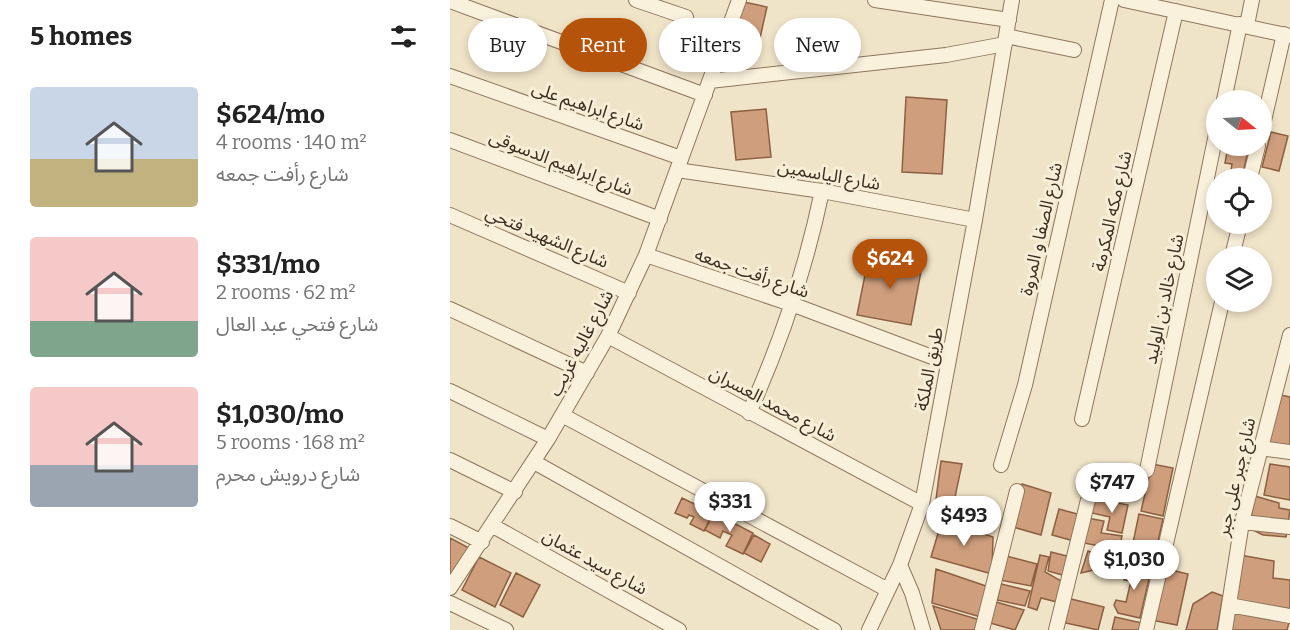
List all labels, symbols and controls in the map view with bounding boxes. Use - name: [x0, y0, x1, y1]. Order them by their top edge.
- chip: Buy: [468, 18, 547, 72]
- chip: Rent: [559, 18, 647, 72]
- chip: Filters: [659, 18, 762, 72]
- chip: New: [774, 18, 861, 72]
- icon: filters: [387, 20, 420, 53]
- text: 5 homes: [30, 21, 132, 52]
- street label: شارع ابراهيم على: [528, 77, 647, 138]
- north arrow: [1206, 90, 1272, 156]
- map controls: [1206, 90, 1272, 312]
- text: $624/mo: [216, 99, 325, 130]
- icon: home: [78, 111, 150, 183]
- street label: شارع ابراهيم الدسوقى: [485, 125, 636, 203]
- text: 4 rooms · 140 m²: [216, 130, 367, 154]
- street label: شارع مكه المكرمة: [1087, 149, 1139, 274]
- street label: شارع الياسمين: [775, 155, 882, 198]
- street label: شارع الصفا و المروة: [1015, 160, 1070, 298]
- text: شارع رأفت جمعه: [216, 162, 349, 186]
- button: locate: [1206, 168, 1272, 234]
- street label: شارع الشهيد فتحي: [481, 201, 612, 276]
- street label: شارع خالد بن الوليد: [1139, 232, 1191, 367]
- pin: $624: [854, 239, 926, 290]
- street label: شارع رأفت جمعه: [691, 243, 812, 306]
- text: $624: [866, 246, 914, 270]
- button: layers: [1206, 246, 1272, 312]
- text: $331/mo: [216, 249, 320, 280]
- icon: home: [78, 261, 150, 333]
- text: 2 rooms · 62 m²: [216, 280, 356, 304]
- street label: شارع غاليه غريب: [544, 286, 621, 401]
- text: شارع فتحي عبد العال: [216, 312, 379, 336]
- street label: طريق الملكة: [910, 325, 948, 413]
- street label: شارع محمد العسران: [705, 361, 840, 449]
- text: $1,030/mo: [216, 399, 344, 430]
- icon: home: [78, 411, 150, 483]
- street label: شارع جبر على جبر: [1211, 415, 1263, 540]
- text: 5 rooms · 168 m²: [216, 430, 365, 454]
- text: شارع درويش محرم: [216, 462, 360, 486]
- pin: $747: [1076, 463, 1148, 514]
- text: $747: [1089, 470, 1135, 494]
- pin: $331: [694, 482, 766, 533]
- text: $331: [708, 489, 752, 513]
- pin: $493: [928, 496, 1000, 547]
- text: $493: [940, 503, 988, 527]
- street label: شارع سيد عثمان: [537, 524, 651, 602]
- pin: $1,030: [1085, 540, 1183, 591]
- text: $1,030: [1103, 547, 1165, 571]

